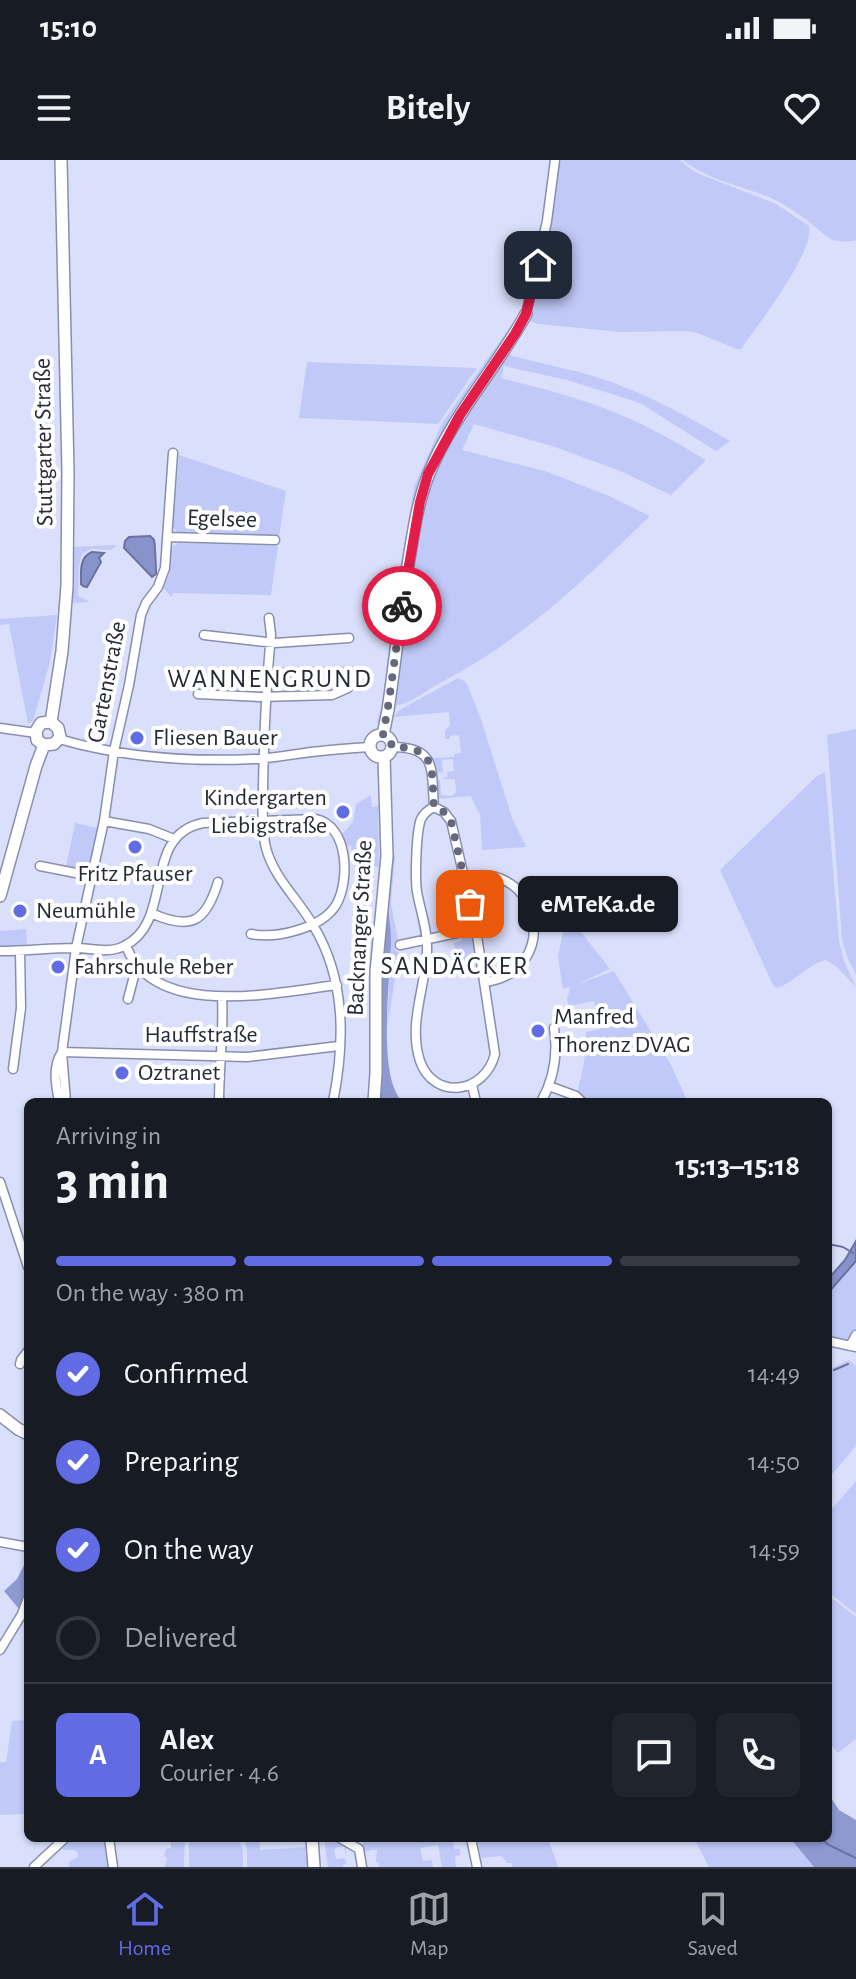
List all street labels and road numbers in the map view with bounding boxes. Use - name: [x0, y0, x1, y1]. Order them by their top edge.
- street label: Stuttgarter Straße: [31, 358, 57, 526]
- street label: Egelsee: [186, 506, 258, 532]
- street label: Gartenstraße: [83, 619, 131, 745]
- street label: Backnanger Straße: [343, 839, 377, 1017]
- street label: Hauffstraße: [144, 1023, 258, 1047]

